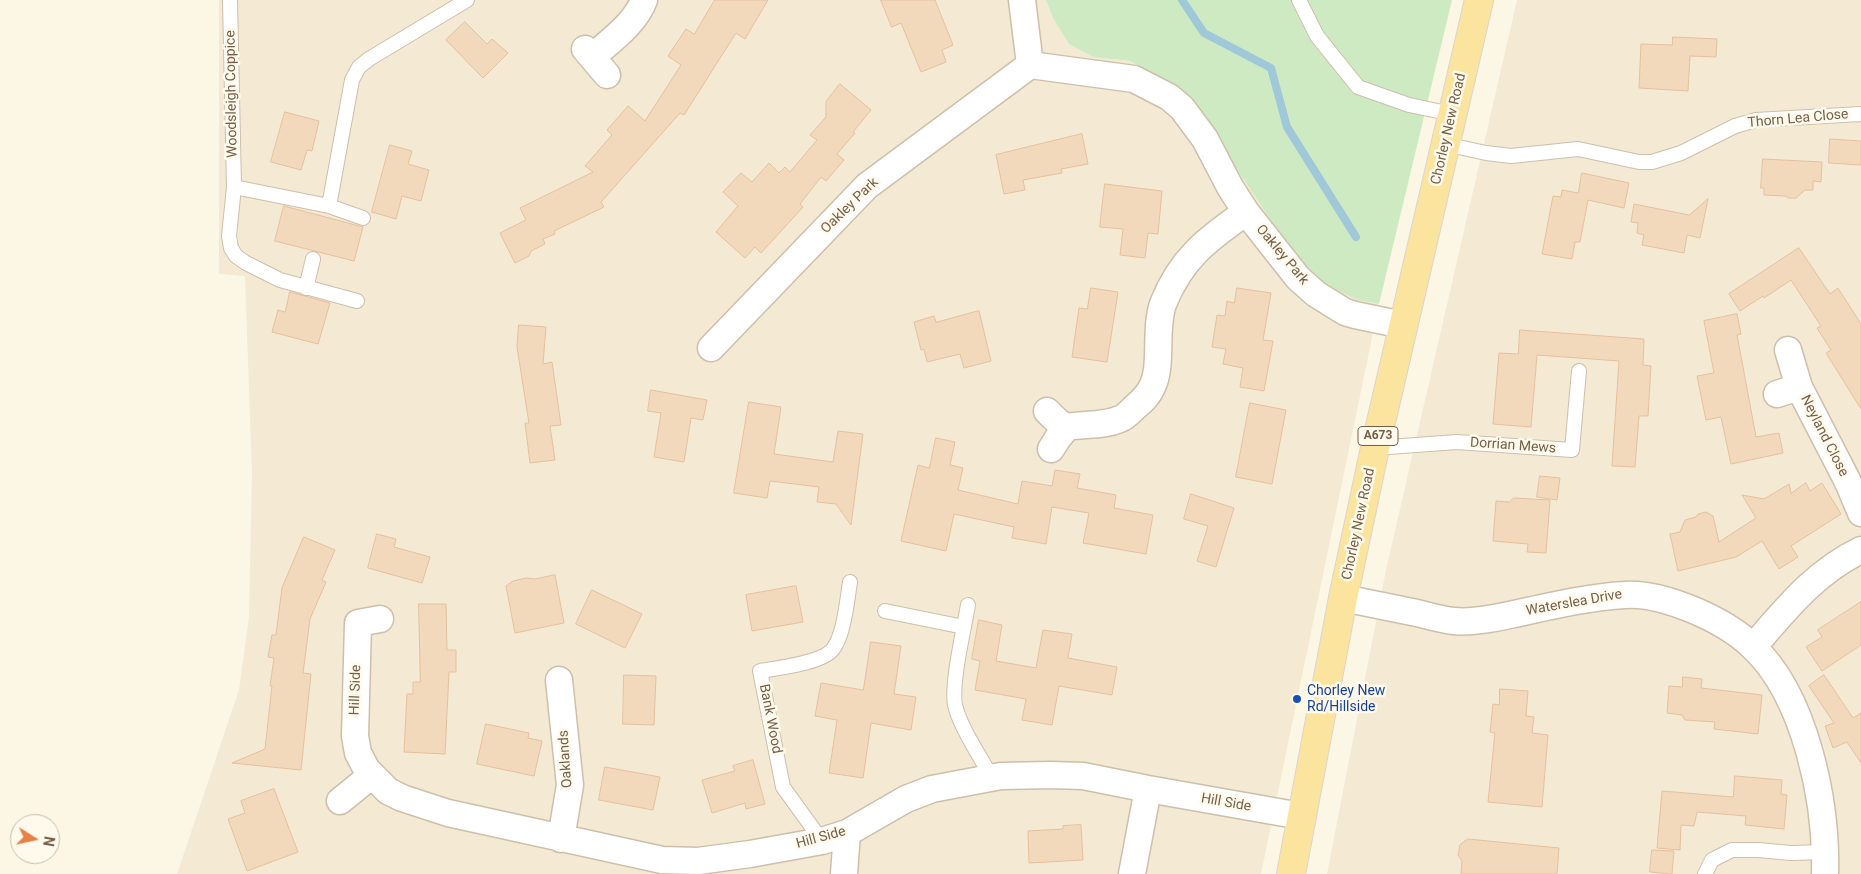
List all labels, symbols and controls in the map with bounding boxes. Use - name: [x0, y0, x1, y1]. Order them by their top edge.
- street label: Woodsleigh Coppice: [222, 30, 242, 158]
- street label: Chorley New Road: [1428, 72, 1470, 186]
- street label: Thorn Lea Close: [1747, 106, 1849, 132]
- street label: Oakley Park: [818, 174, 882, 238]
- street label: Oakley Park: [1252, 221, 1312, 289]
- street label: Neyland Close: [1796, 392, 1852, 480]
- road number: A673: [1358, 426, 1398, 446]
- street label: Dorrian Mews: [1469, 435, 1557, 457]
- street label: Chorley New Road: [1339, 467, 1379, 581]
- street label: Waterslea Drive: [1525, 586, 1623, 620]
- street label: Hill Side: [347, 664, 365, 716]
- street label: Bank Wood: [755, 683, 785, 755]
- place label: Chorley New Rd/Hillside: [1307, 683, 1385, 716]
- marker: Chorley New Rd/Hillside: [1291, 693, 1303, 705]
- street label: Oaklands: [556, 729, 576, 789]
- street label: Hill Side: [1200, 790, 1252, 816]
- north arrow: [10, 814, 60, 864]
- street label: Hill Side: [794, 823, 848, 853]
- text: N: [40, 835, 58, 848]

